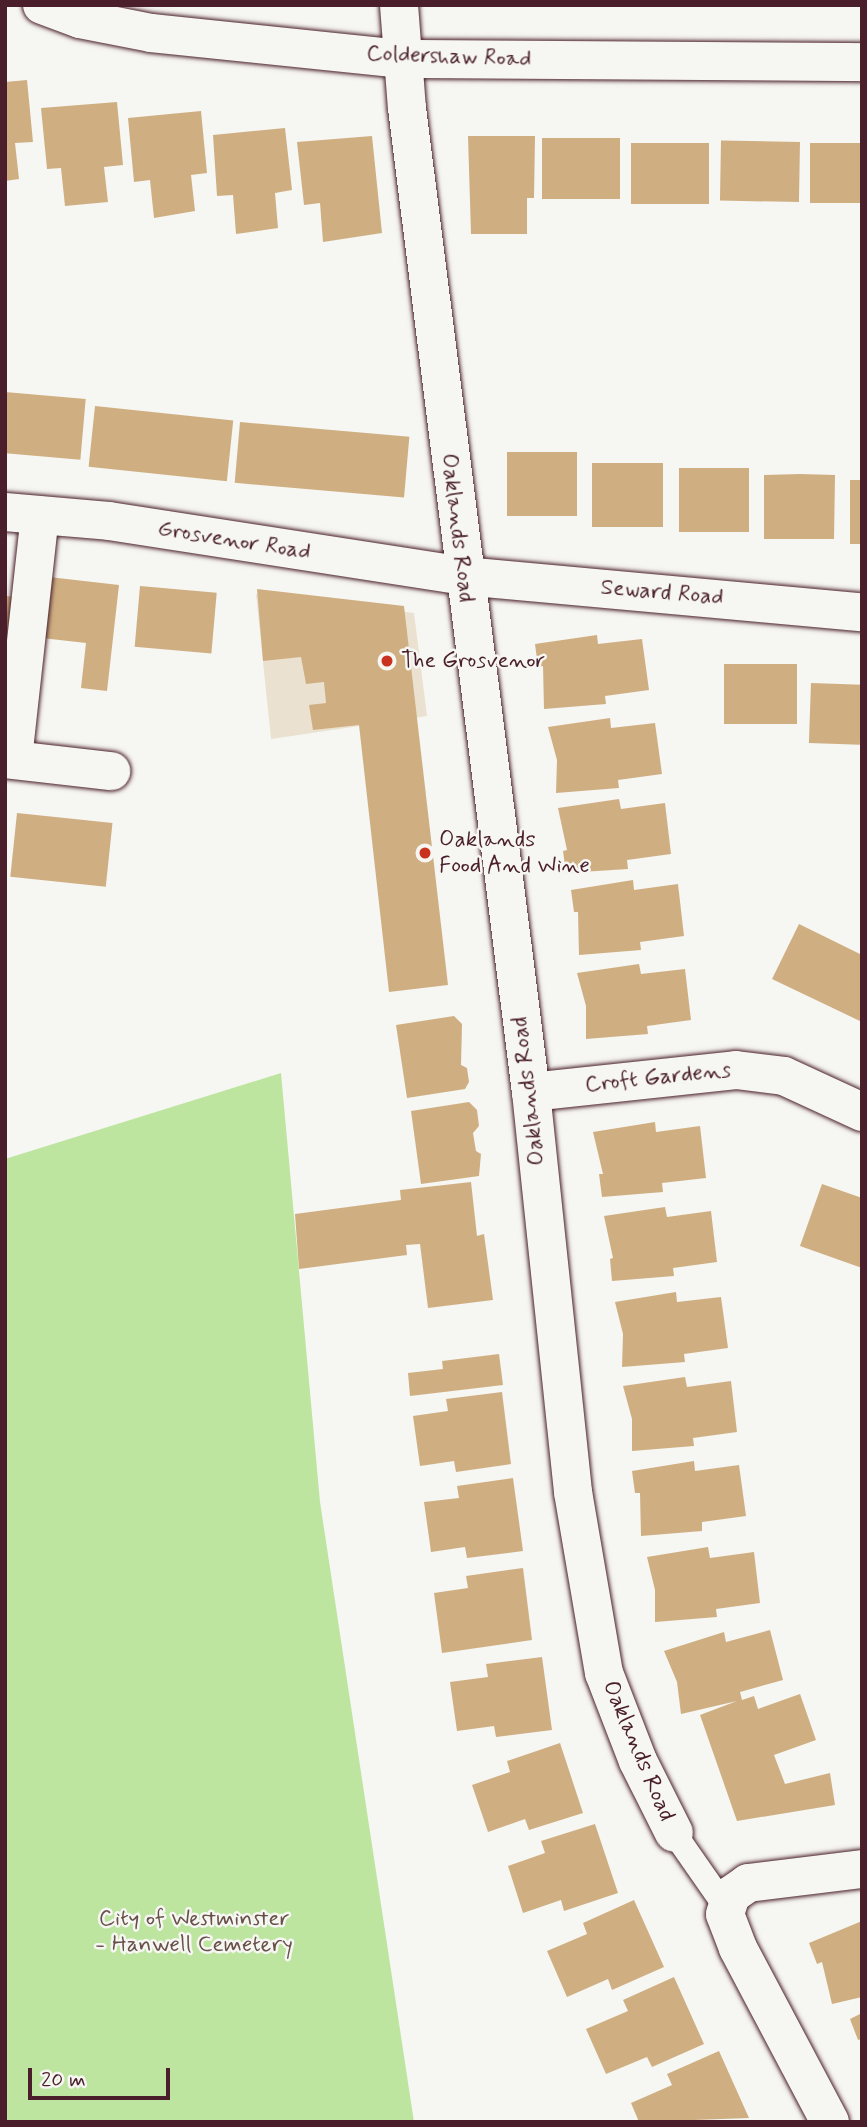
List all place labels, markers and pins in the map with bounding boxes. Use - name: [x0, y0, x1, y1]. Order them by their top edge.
- place label: The Grosvenor: [401, 647, 545, 675]
- marker: The Grosvenor: [379, 653, 395, 669]
- place label: Oaklands Food And Wine: [439, 826, 581, 880]
- marker: Oaklands Food And Wine: [417, 845, 433, 861]

